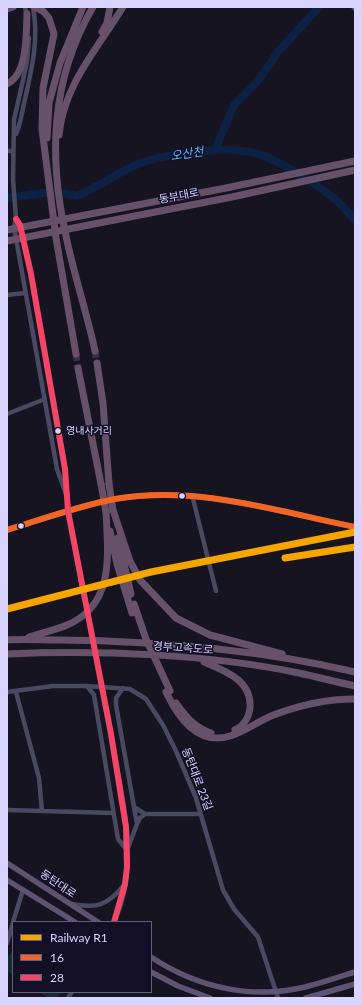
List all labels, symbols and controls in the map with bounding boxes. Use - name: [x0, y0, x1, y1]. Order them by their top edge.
- water label: 오산천: [170, 145, 204, 163]
- street label: 동부대로: [158, 186, 200, 206]
- place label: 영내사거리: [66, 425, 112, 437]
- marker: 영내사거리: [53, 426, 63, 436]
- unlabelled marker: [177, 491, 187, 501]
- unlabelled marker: [16, 521, 26, 531]
- street label: 경부고속도로: [152, 639, 214, 657]
- street label: 동탄대로 23길: [179, 746, 215, 812]
- street label: 동탄대로: [38, 867, 78, 901]
- legend: [12, 921, 152, 993]
- text: Railway R1: [50, 930, 108, 945]
- text: 16: [50, 950, 64, 965]
- text: 28: [50, 970, 64, 985]

